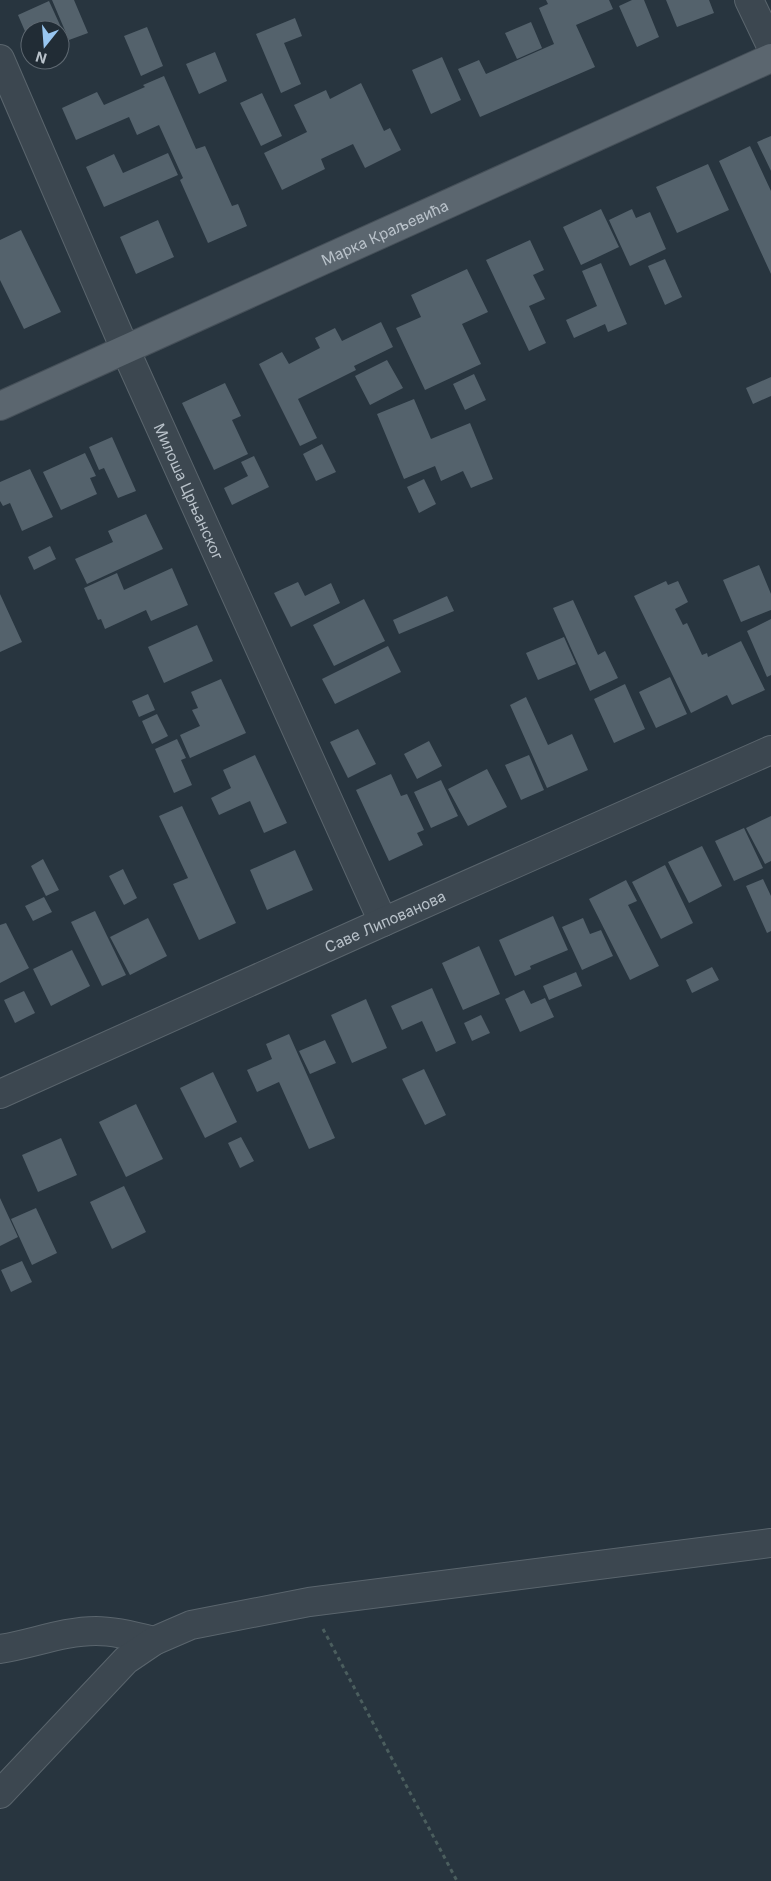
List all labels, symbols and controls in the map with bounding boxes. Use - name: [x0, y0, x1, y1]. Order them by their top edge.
- north arrow: [20, 20, 70, 70]
- text: N: [33, 48, 49, 68]
- street label: Марка Краљевића: [318, 196, 451, 269]
- street label: Милоша Црњанског: [150, 420, 228, 563]
- street label: Саве Липованова: [322, 886, 448, 957]

